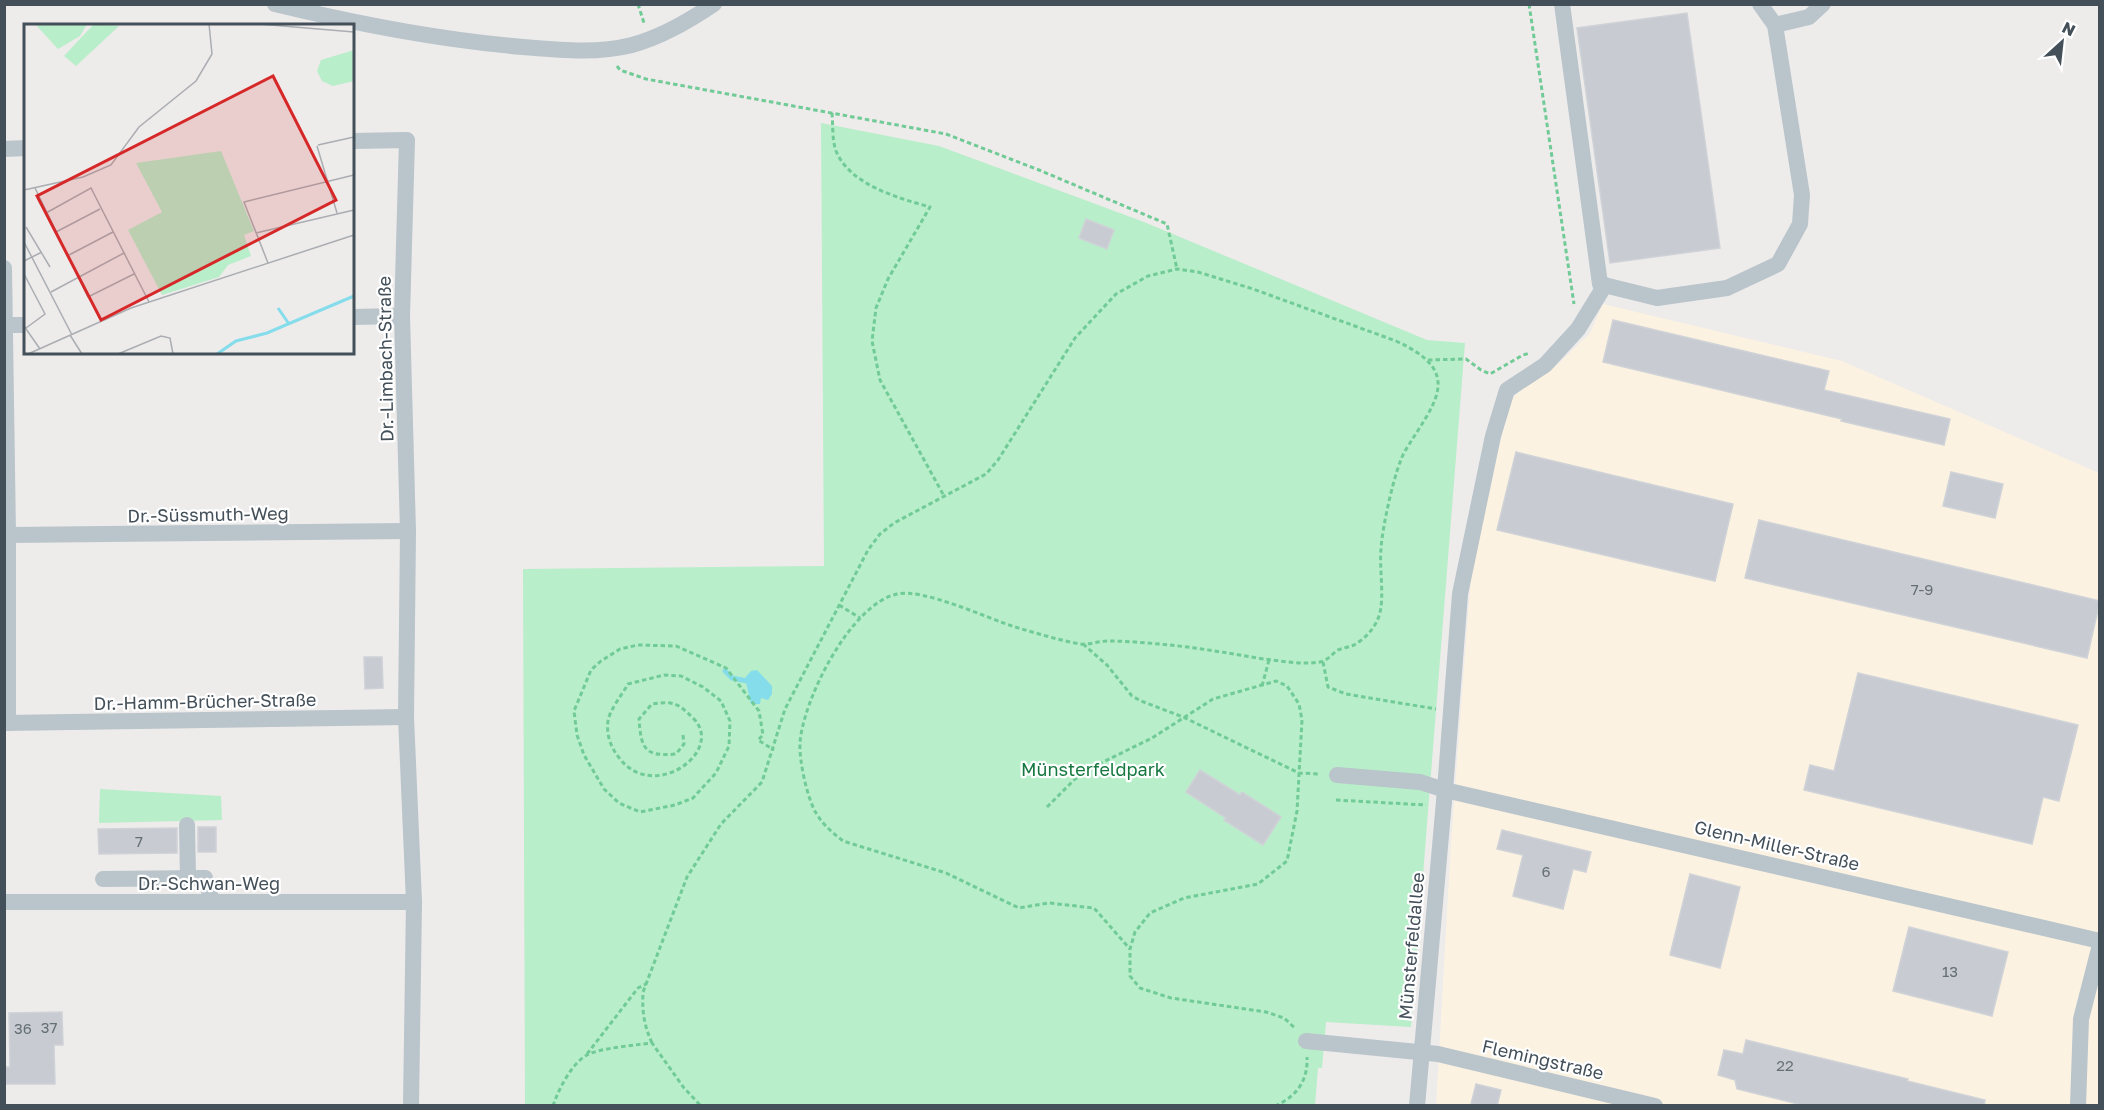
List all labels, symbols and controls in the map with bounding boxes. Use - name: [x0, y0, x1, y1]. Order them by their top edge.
- north arrow: [2032, 12, 2092, 72]
- text: N: [2059, 17, 2079, 40]
- inset map: [24, 24, 354, 354]
- street label: Dr.-Limbach-Straße: [373, 276, 397, 442]
- street label: Dr.-Süssmuth-Weg: [127, 502, 289, 526]
- house number: 7-9: [1911, 580, 1933, 598]
- street label: Dr.-Hamm-Brücher-Straße: [94, 688, 316, 714]
- park label: Münsterfeldpark: [1021, 758, 1165, 780]
- street label: Glenn-Miller-Straße: [1692, 815, 1862, 875]
- house number: 7: [135, 832, 143, 850]
- house number: 6: [1541, 862, 1551, 880]
- street label: Münsterfeldallee: [1394, 871, 1428, 1021]
- street label: Dr.-Schwan-Weg: [138, 872, 280, 894]
- house number: 13: [1942, 962, 1958, 980]
- house number: 37: [41, 1018, 57, 1036]
- house number: 36: [14, 1019, 32, 1037]
- street label: Flemingstraße: [1480, 1034, 1606, 1084]
- house number: 22: [1776, 1056, 1794, 1074]

